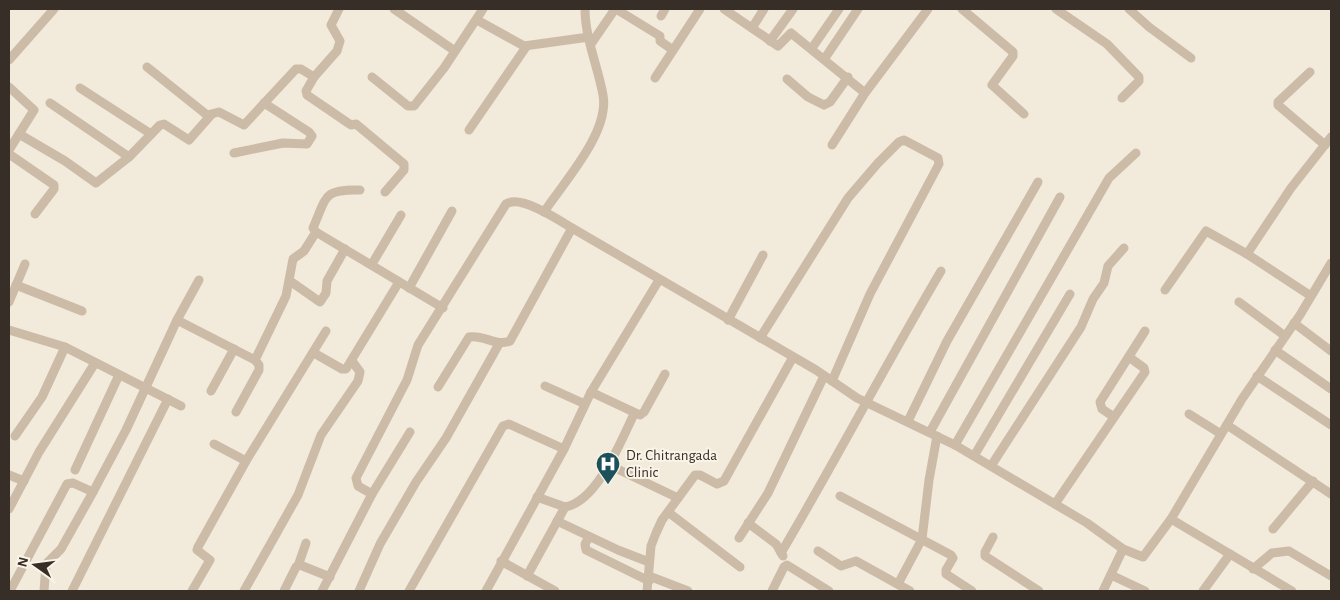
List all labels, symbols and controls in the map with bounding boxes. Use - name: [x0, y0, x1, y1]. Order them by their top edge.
- place label: Dr. Chitrangada Clinic: [626, 448, 717, 480]
- hospital icon: Dr. Chitrangada Clinic: [595, 451, 621, 485]
- north arrow: [10, 540, 60, 590]
- text: N: [15, 556, 31, 569]

